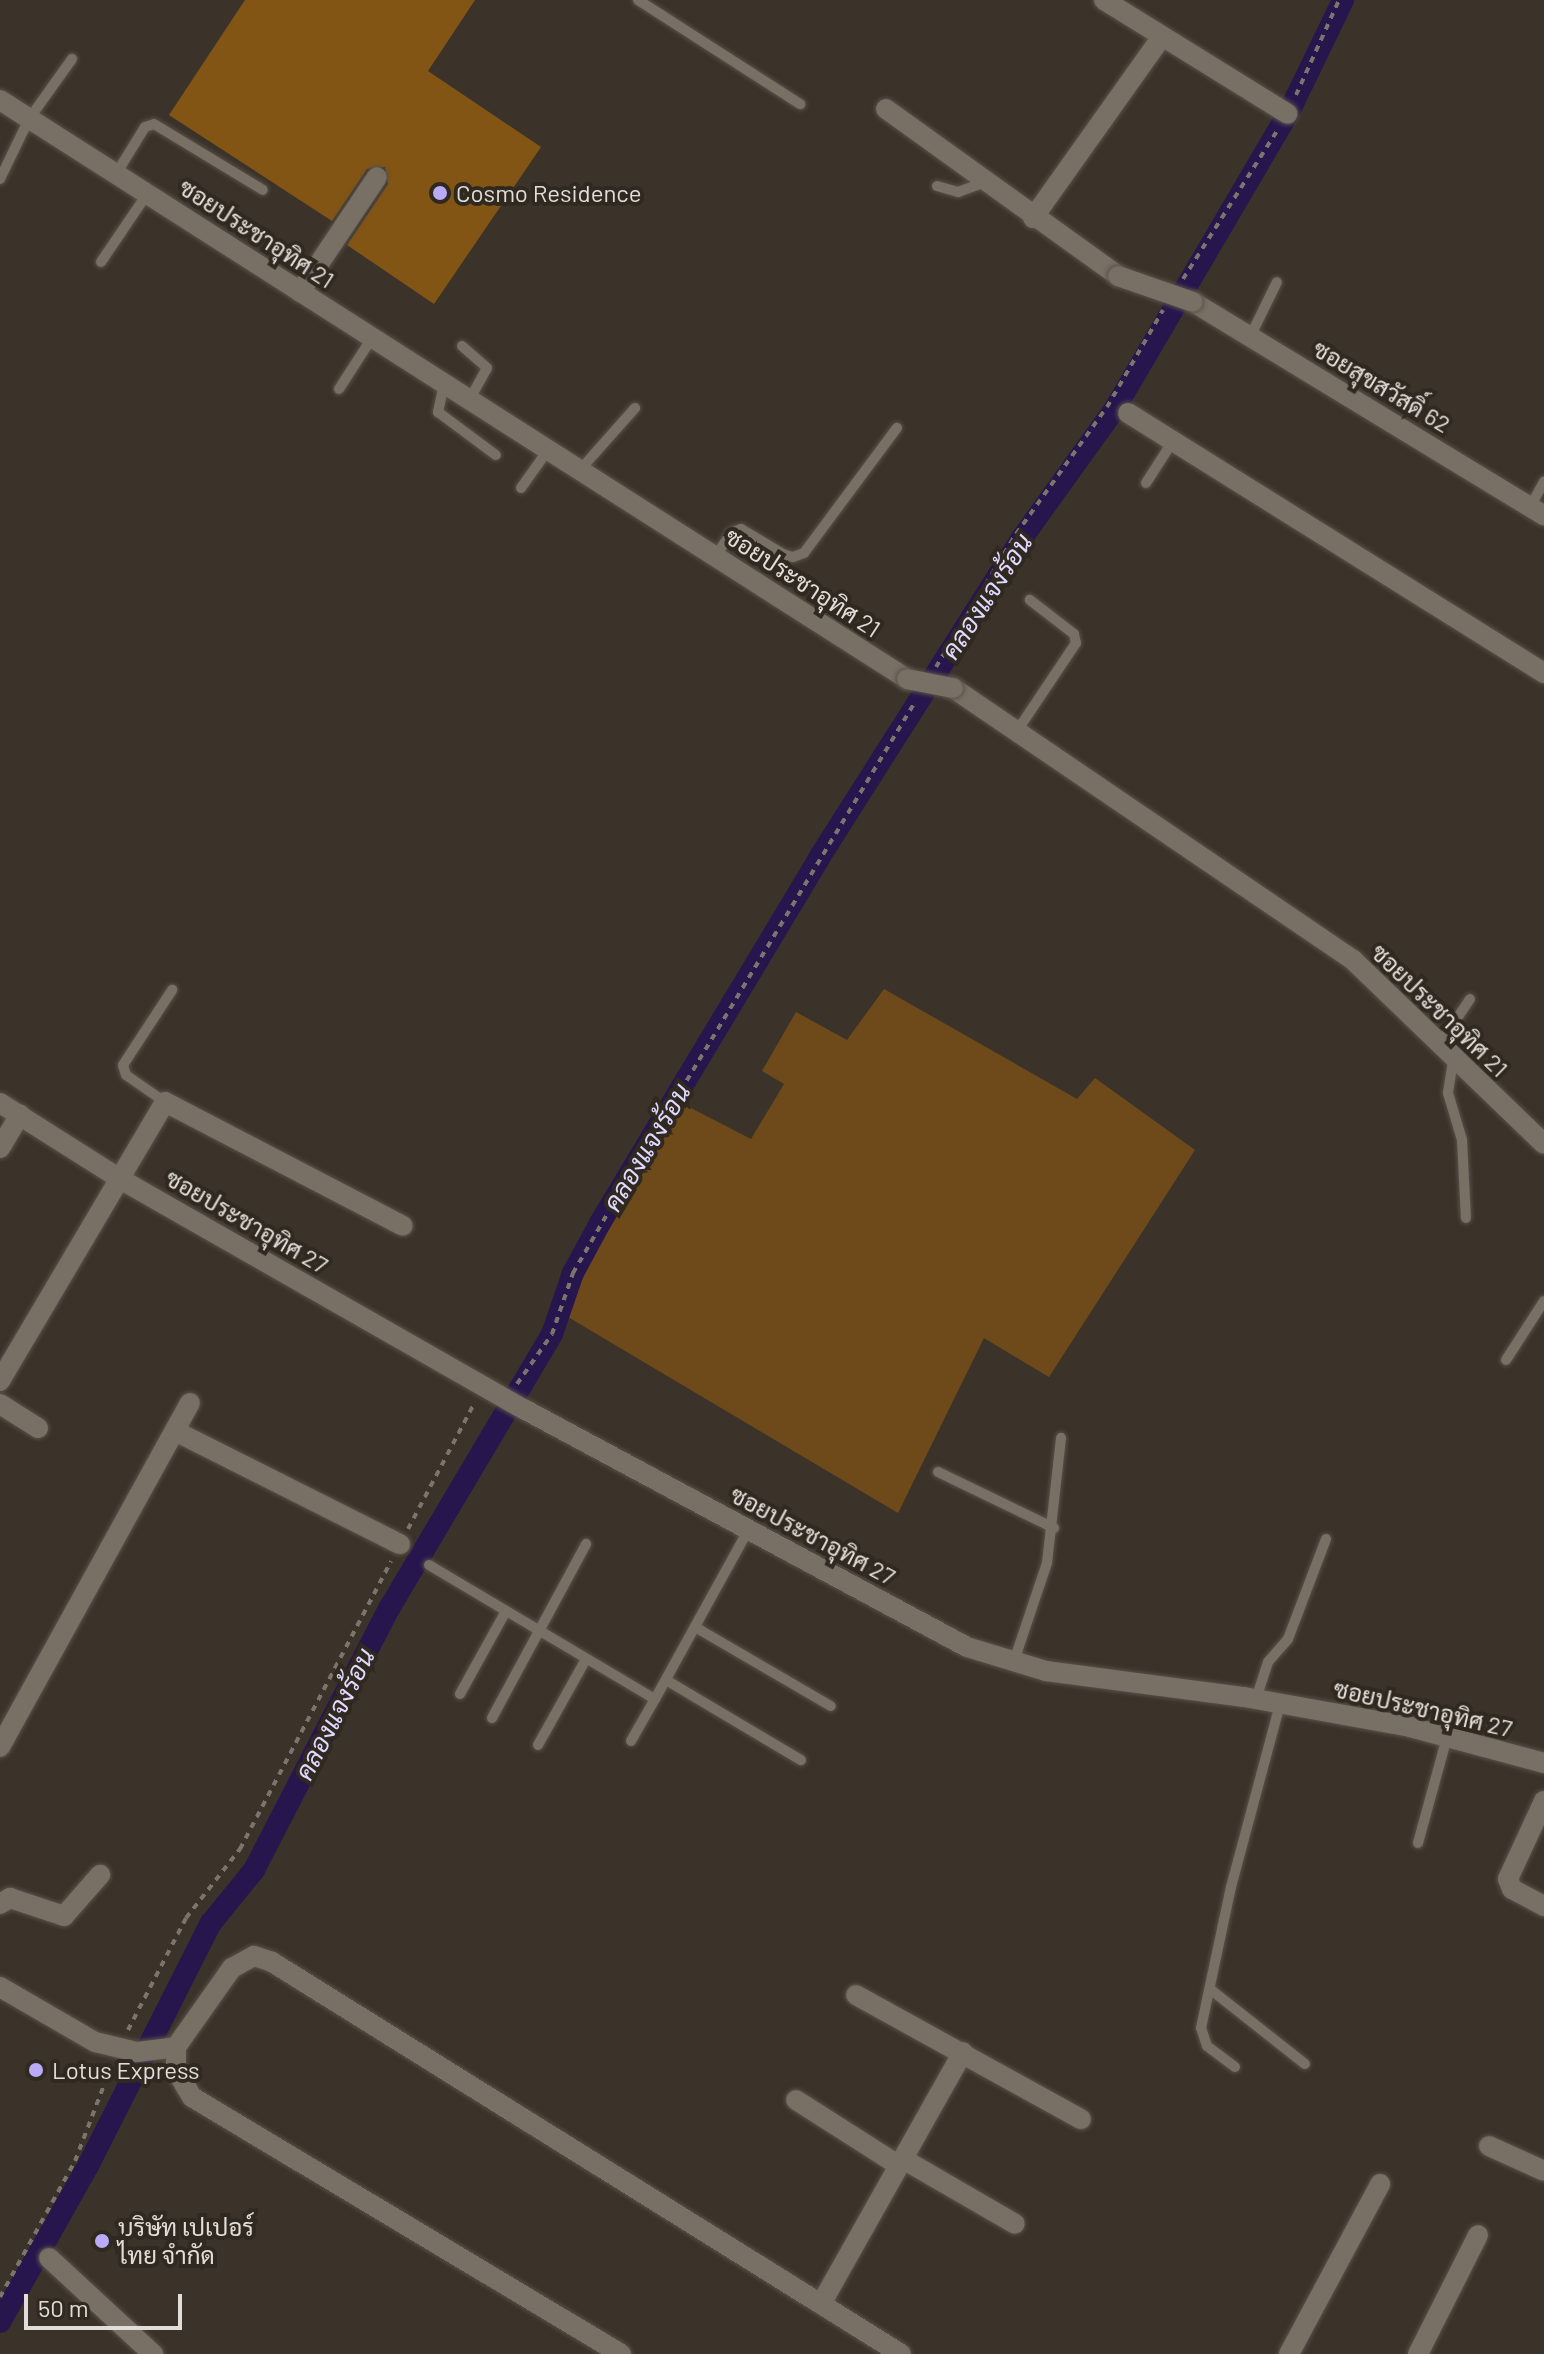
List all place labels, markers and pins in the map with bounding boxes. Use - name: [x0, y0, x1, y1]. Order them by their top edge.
- place label: Cosmo Residence: [456, 179, 641, 207]
- marker: Cosmo Residence: [431, 184, 449, 202]
- place label: Lotus Express: [52, 2056, 200, 2084]
- marker: Lotus Express: [27, 2061, 45, 2079]
- place label: บริษัท เปเปอร์ ไทย จำกัด: [118, 2213, 254, 2269]
- marker: บริษัท เปเปอร์ ไทย จำกัด: [93, 2232, 111, 2250]

